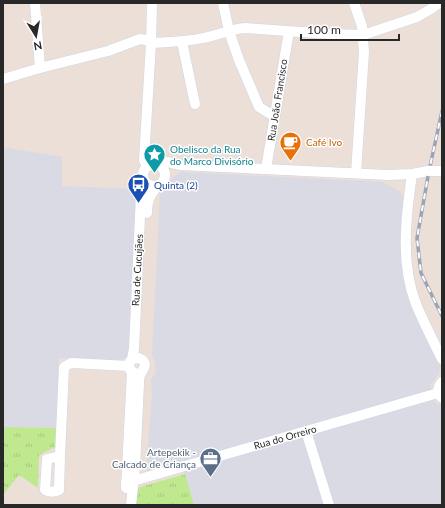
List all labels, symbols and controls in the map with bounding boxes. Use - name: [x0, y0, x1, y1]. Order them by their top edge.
- north arrow: [16, 16, 56, 56]
- scale bar: [301, 16, 399, 42]
- text: 100 m: [307, 22, 341, 37]
- text: N: [33, 39, 43, 53]
- street label: Rua João Francisco: [265, 58, 289, 142]
- cafe icon: Café Ivo: [277, 129, 303, 162]
- place label: Café Ivo: [306, 136, 342, 148]
- place icon: Obelisco da Rua do Marco Divisório: [141, 142, 167, 175]
- place label: Obelisco da Rua do Marco Divisório: [170, 143, 254, 167]
- bus stop icon: Quinta (2): [125, 172, 151, 205]
- place label: Quinta (2): [154, 179, 198, 191]
- street label: Rua de Cucujães: [129, 234, 145, 306]
- street label: Rua do Orreiro: [252, 422, 318, 452]
- office icon: Artepekik - Calcado de Criança: [198, 445, 224, 478]
- place label: Artepekik - Calcado de Criança: [112, 446, 196, 470]

